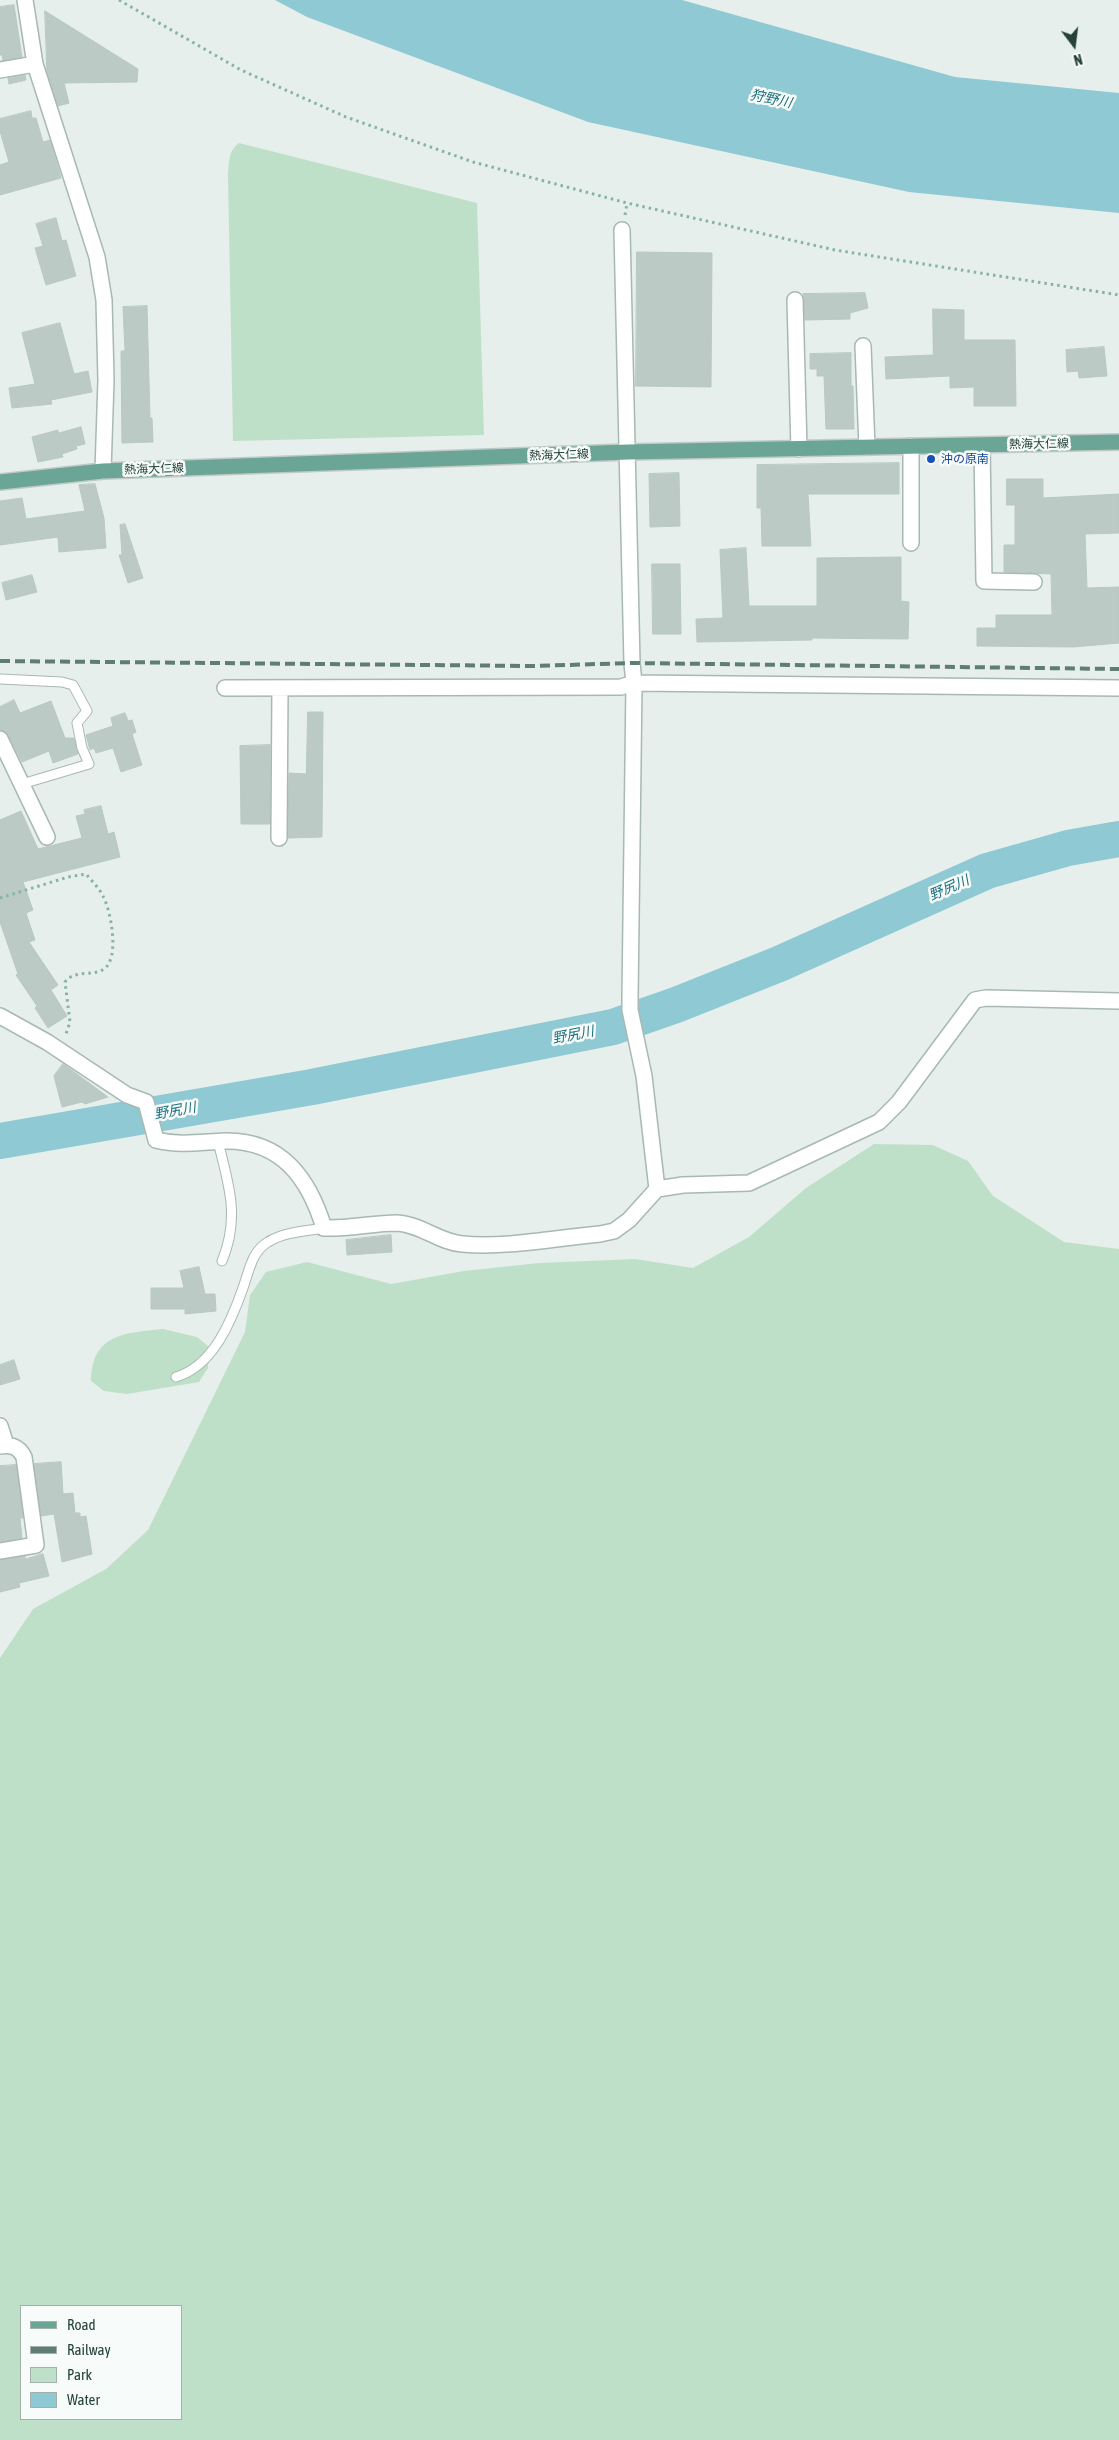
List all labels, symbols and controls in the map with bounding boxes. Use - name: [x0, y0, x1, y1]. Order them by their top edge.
- north arrow: [1049, 20, 1099, 70]
- text: N: [1072, 51, 1084, 68]
- water label: 狩野川: [749, 86, 793, 112]
- street label: 熱海大仁線: [1009, 436, 1069, 452]
- street label: 熱海大仁線: [529, 447, 589, 463]
- place label: 沖の原南: [941, 452, 989, 466]
- marker: 沖の原南: [925, 453, 937, 465]
- street label: 熱海大仁線: [124, 461, 184, 477]
- water label: 野尻川: [926, 872, 972, 904]
- water label: 野尻川: [551, 1023, 595, 1047]
- water label: 野尻川: [153, 1099, 197, 1123]
- legend: [20, 2305, 182, 2420]
- text: Road: [67, 2316, 96, 2333]
- text: Railway: [67, 2341, 111, 2358]
- text: Park: [67, 2366, 92, 2383]
- text: Water: [67, 2391, 100, 2408]

